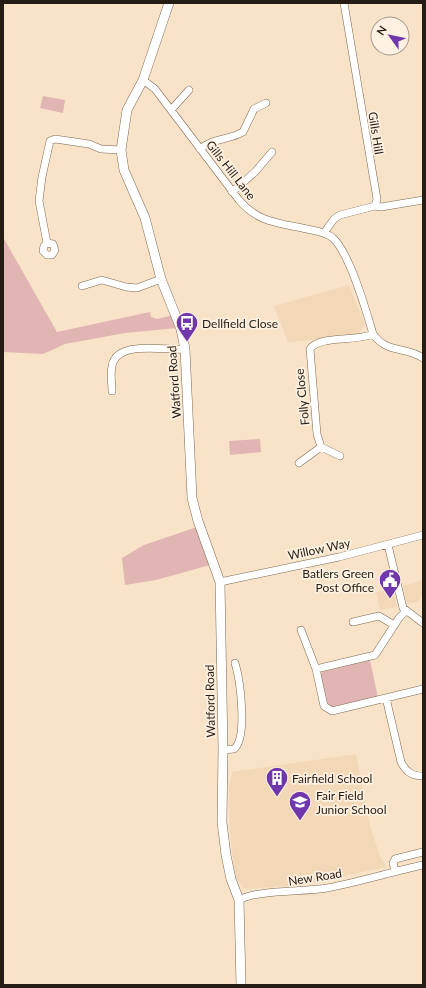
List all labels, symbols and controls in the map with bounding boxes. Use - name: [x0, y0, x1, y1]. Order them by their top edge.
- north arrow: [370, 16, 410, 56]
- text: N: [373, 23, 389, 37]
- street label: Gills Hill: [365, 111, 387, 155]
- street label: Gills Hill Lane: [203, 137, 259, 203]
- bus stop icon: Dellfield Close: [174, 310, 200, 343]
- place label: Dellfield Close: [202, 316, 278, 331]
- street label: Watford Road: [164, 345, 184, 419]
- street label: Folly Close: [292, 368, 312, 426]
- street label: Willow Way: [286, 535, 352, 563]
- place label: Batlers Green Post Office: [302, 566, 374, 595]
- public building icon: Batlers Green Post Office: [377, 567, 403, 600]
- street label: Watford Road: [202, 664, 218, 738]
- building icon: Fairfield School: [264, 765, 290, 798]
- place label: Fairfield School: [292, 771, 372, 786]
- place label: Fair Field Junior School: [316, 788, 387, 817]
- school or university icon: Fair Field Junior School: [287, 789, 313, 822]
- street label: New Road: [287, 865, 343, 889]

